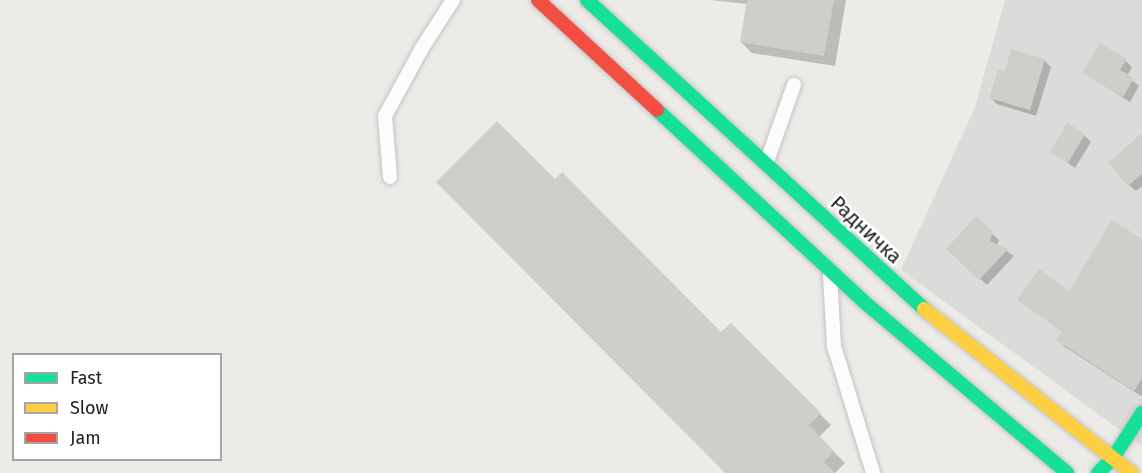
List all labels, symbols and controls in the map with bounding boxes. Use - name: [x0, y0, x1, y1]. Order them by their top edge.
- street label: Радничка: [825, 191, 907, 269]
- legend: [12, 353, 222, 461]
- text: Fast: [70, 367, 102, 389]
- text: Slow: [70, 397, 108, 419]
- text: Jam: [70, 427, 101, 449]

